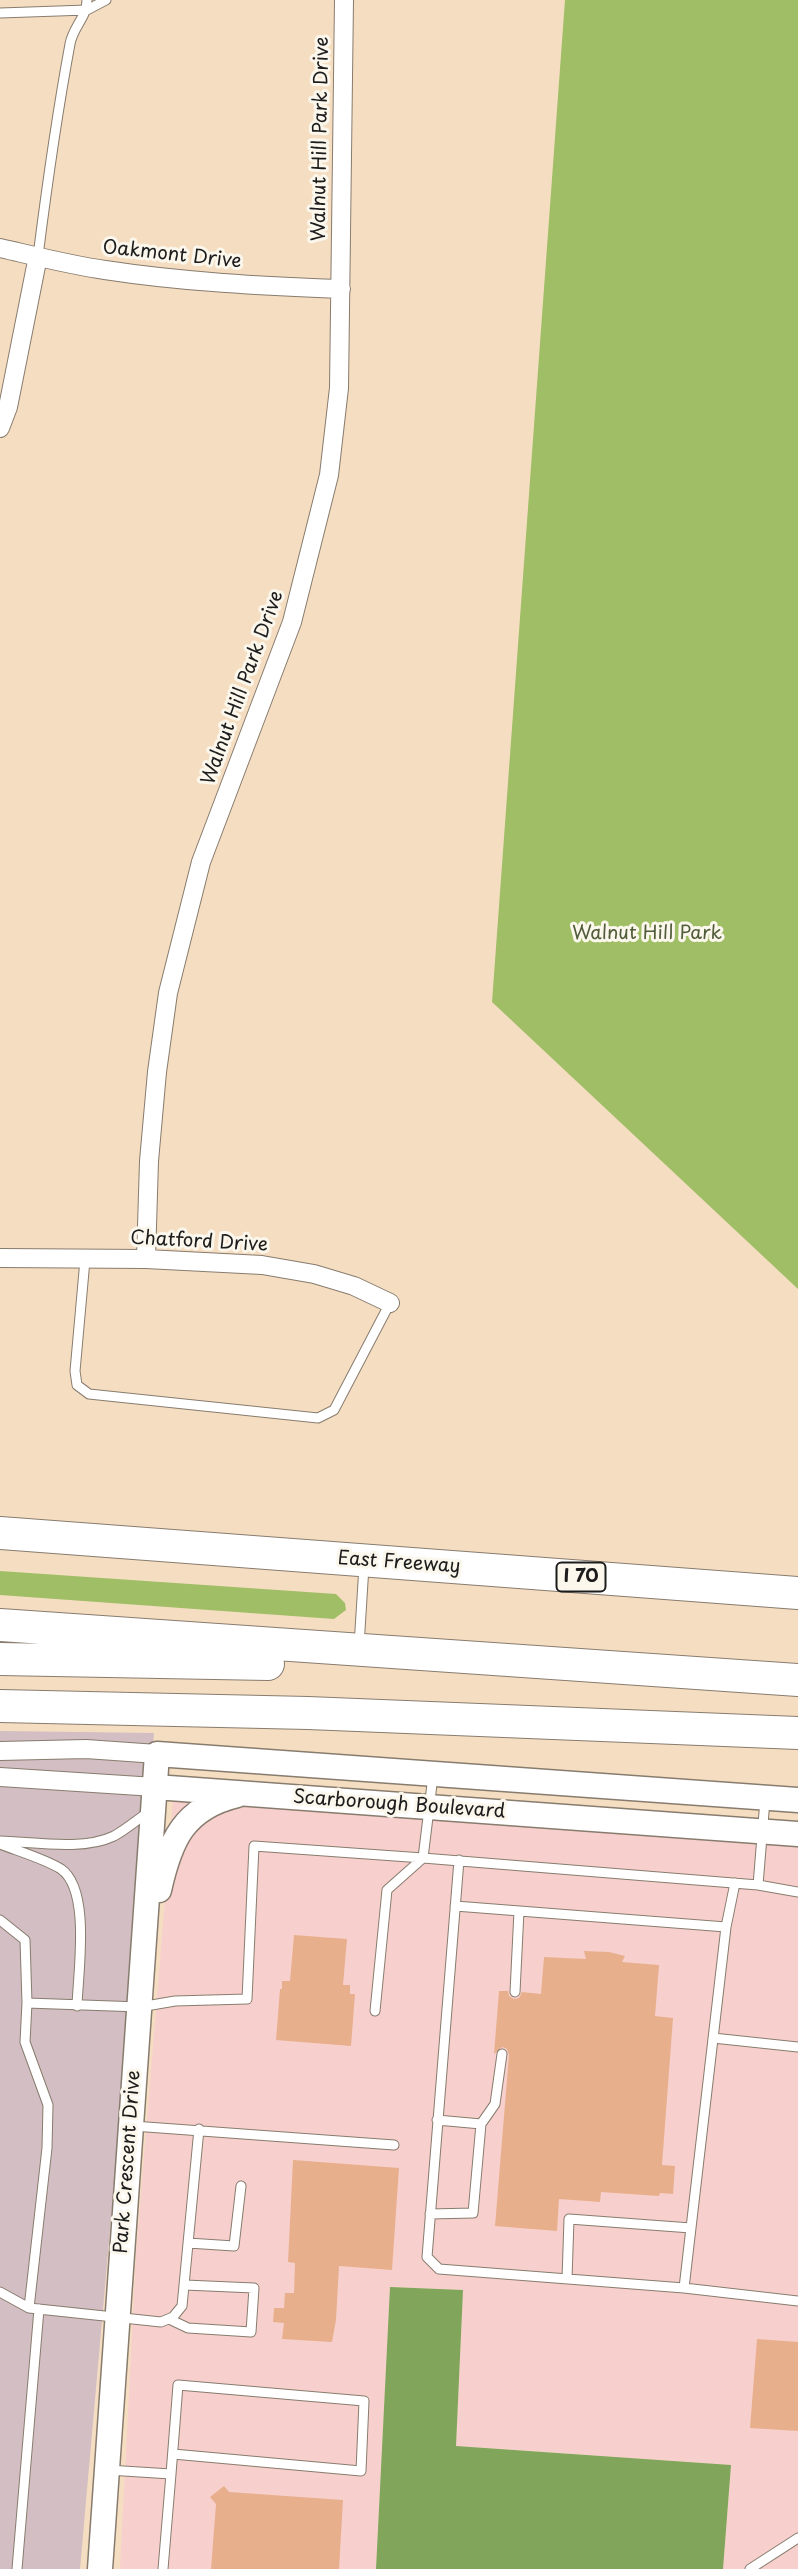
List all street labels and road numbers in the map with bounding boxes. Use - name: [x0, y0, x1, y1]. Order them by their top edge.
- street label: Walnut Hill Park Drive: [308, 36, 334, 242]
- street label: Oakmont Drive: [101, 236, 243, 274]
- street label: Walnut Hill Park Drive: [197, 588, 289, 788]
- street label: Chatford Drive: [130, 1227, 268, 1257]
- street label: East Freeway: [337, 1547, 461, 1579]
- road number: I 70: [556, 1562, 606, 1592]
- street label: Scarborough Boulevard: [292, 1786, 506, 1824]
- street label: Park Crescent Drive: [110, 2070, 146, 2254]

